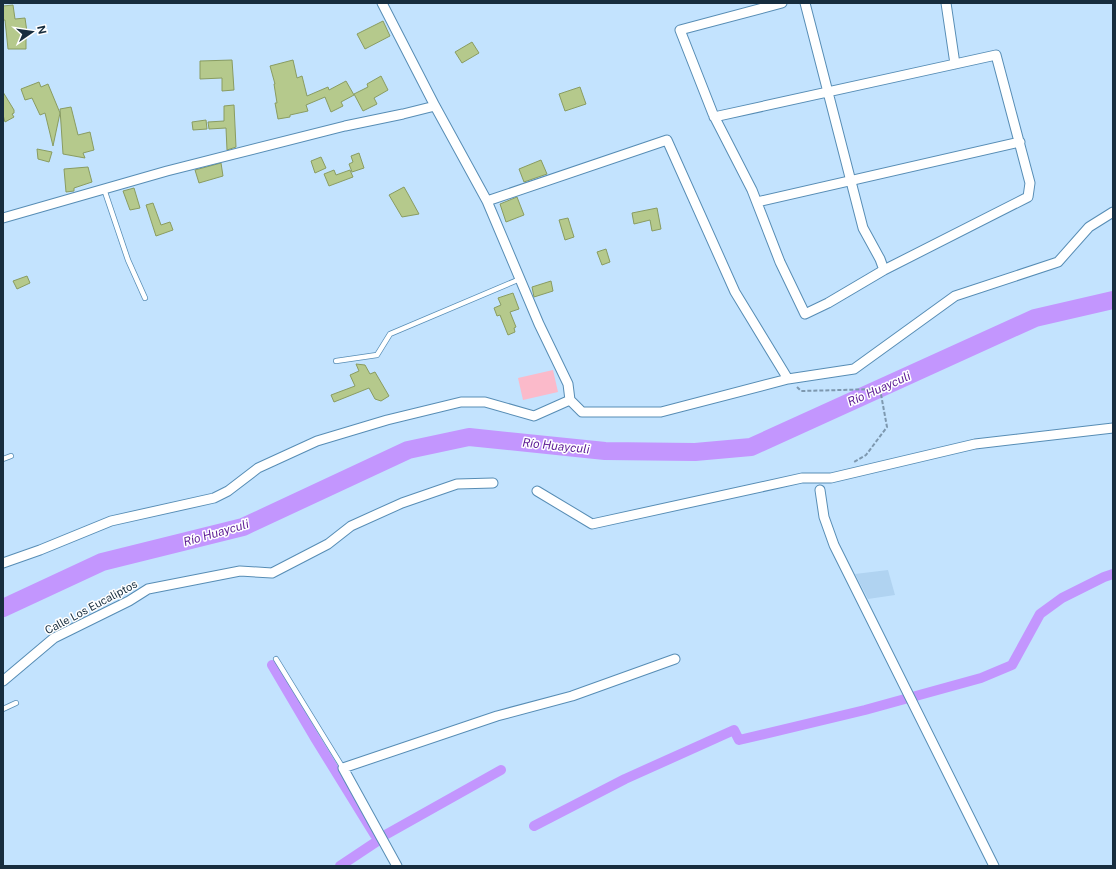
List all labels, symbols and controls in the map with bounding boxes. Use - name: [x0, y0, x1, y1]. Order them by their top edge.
- north arrow: [12, 12, 52, 52]
- text: N: [35, 24, 49, 35]
- water label: Río Huayculi: [845, 369, 913, 409]
- water label: Río Huayculi: [522, 436, 590, 456]
- water label: Río Huayculi: [182, 517, 250, 549]
- street label: Calle Los Eucaliptos: [43, 577, 139, 636]

